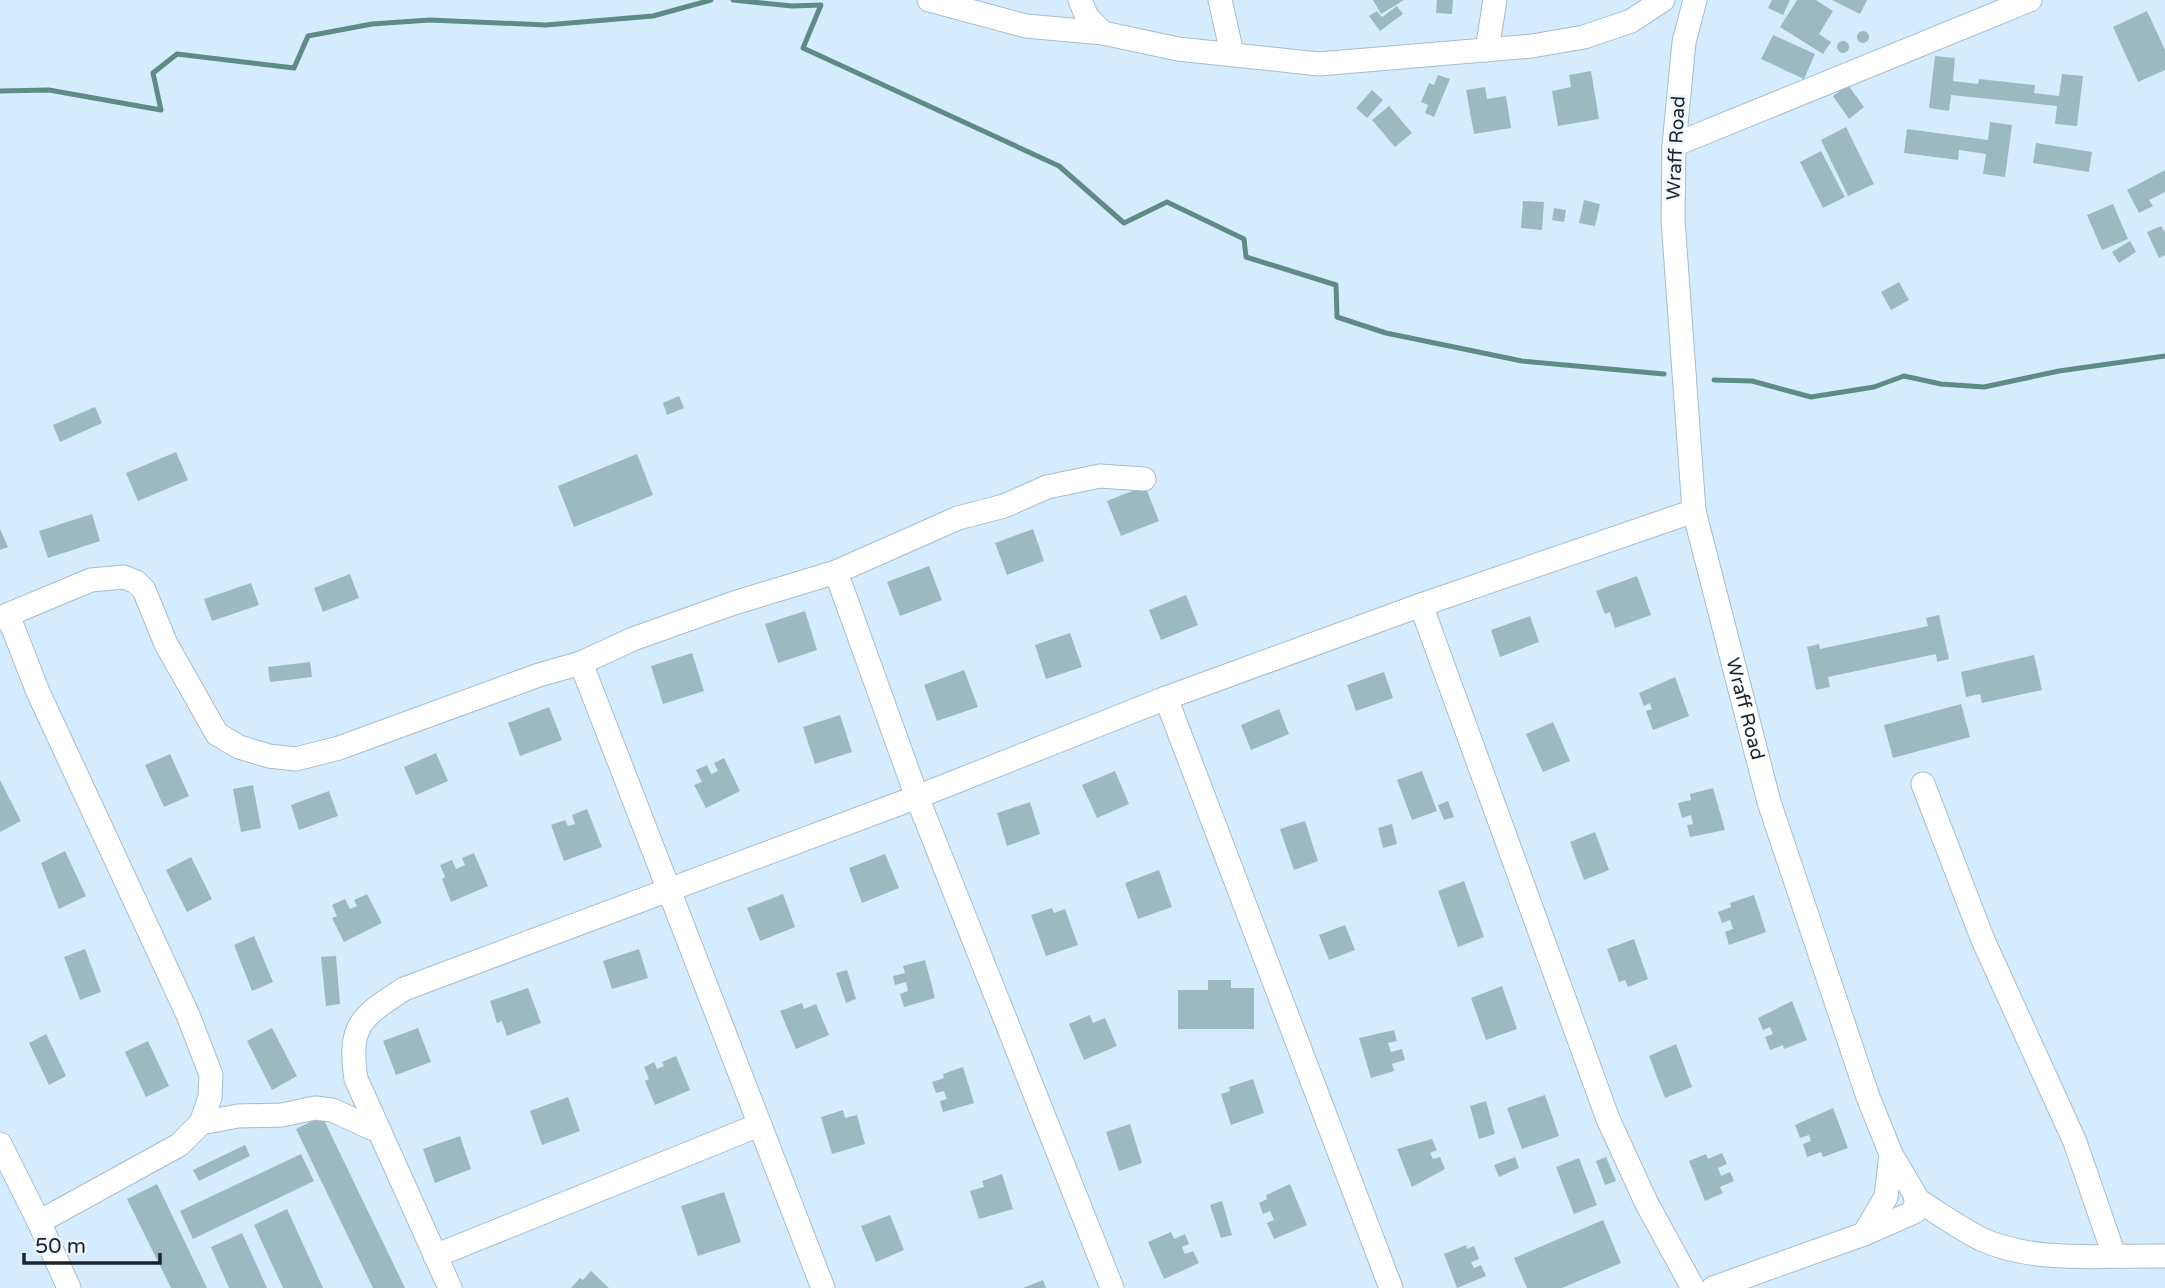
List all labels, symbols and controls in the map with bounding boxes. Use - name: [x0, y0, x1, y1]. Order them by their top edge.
- street label: Wraff Road: [1662, 95, 1690, 201]
- street label: Wraff Road: [1721, 656, 1769, 762]
- scale bar: [24, 1222, 161, 1266]
- text: 50 m: [35, 1234, 86, 1259]

